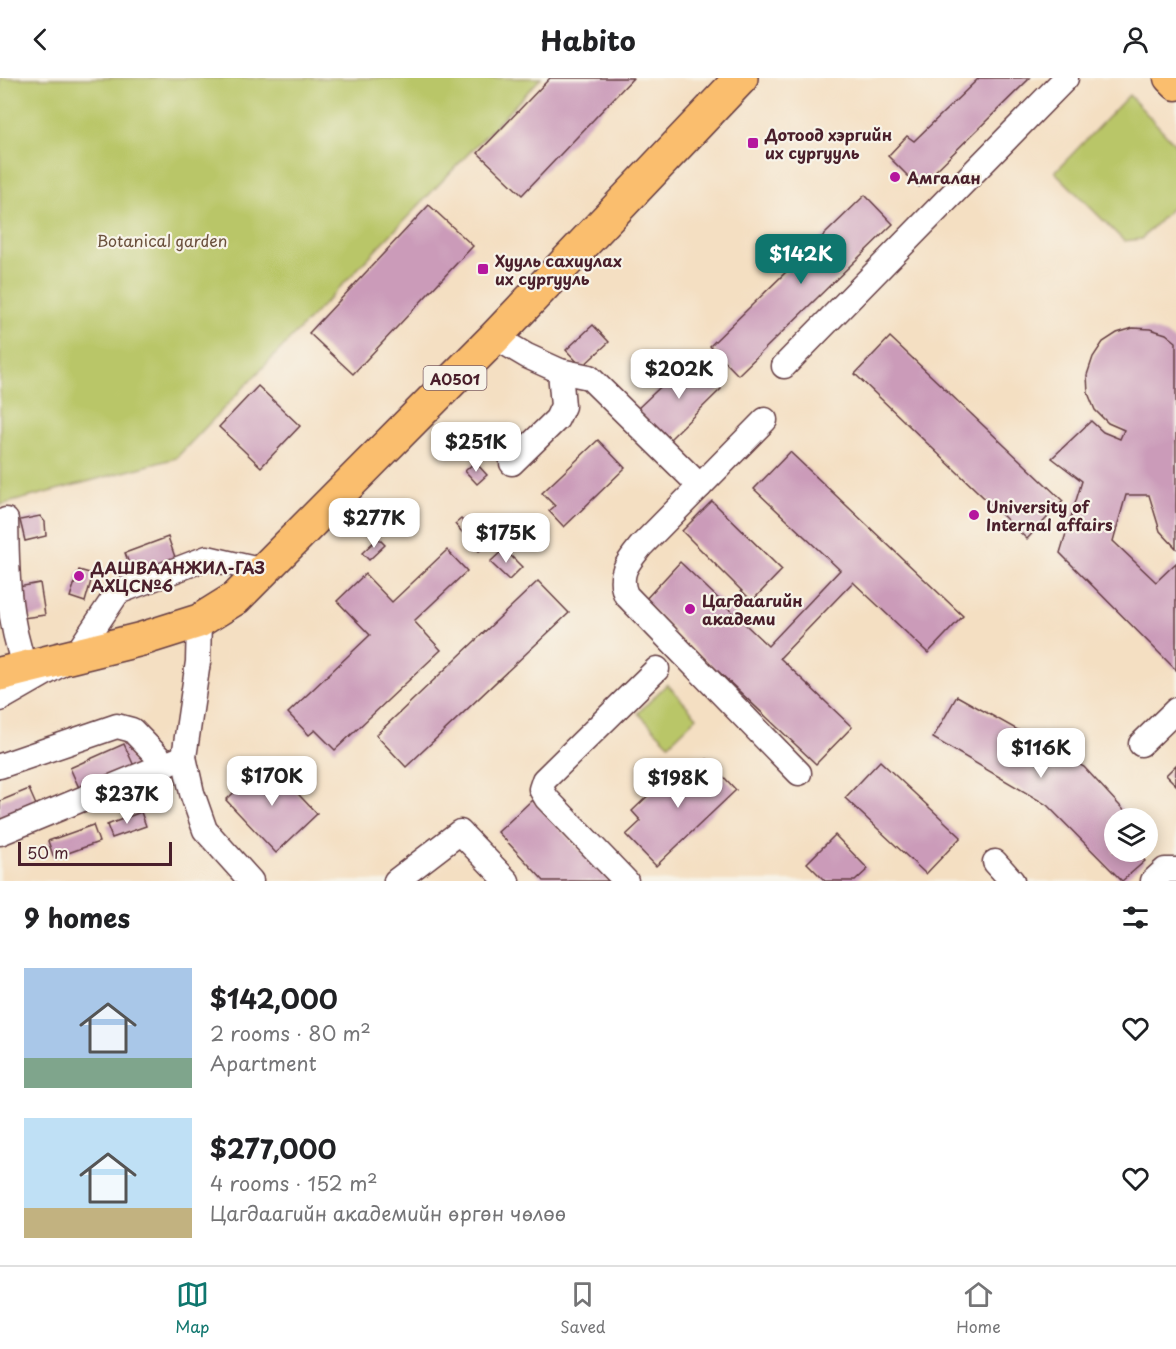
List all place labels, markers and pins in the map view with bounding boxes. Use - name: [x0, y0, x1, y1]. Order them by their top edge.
- place label: Дотоод хэргийн их сургууль: [764, 122, 892, 164]
- marker: Дотоод хэргийн их сургууль: [746, 136, 760, 150]
- place label: Амгалан: [906, 165, 981, 189]
- marker: Амгалан: [888, 170, 902, 184]
- pin: $142K: [759, 234, 843, 285]
- place label: Хууль сахиулах их сургууль: [495, 248, 622, 290]
- marker: Хууль сахиулах их сургууль: [476, 262, 490, 276]
- pin: $202K: [637, 349, 721, 400]
- pin: $251K: [434, 422, 518, 473]
- place label: University of Internal affairs: [986, 494, 1113, 536]
- pin: $277K: [332, 498, 416, 549]
- marker: University of Internal affairs: [967, 508, 981, 522]
- pin: $175K: [464, 513, 548, 564]
- place label: ДАШВААНЖИЛ-ГАЗ АХЦС№6: [90, 555, 265, 597]
- marker: ДАШВААНЖИЛ-ГАЗ АХЦС№6: [72, 569, 86, 583]
- place label: Цагдаагийн академи: [702, 588, 803, 630]
- marker: Цагдаагийн академи: [683, 602, 697, 616]
- pin: $116K: [999, 728, 1083, 779]
- pin: $170K: [230, 756, 314, 807]
- pin: $198K: [636, 758, 720, 809]
- pin: $237K: [85, 774, 169, 825]

